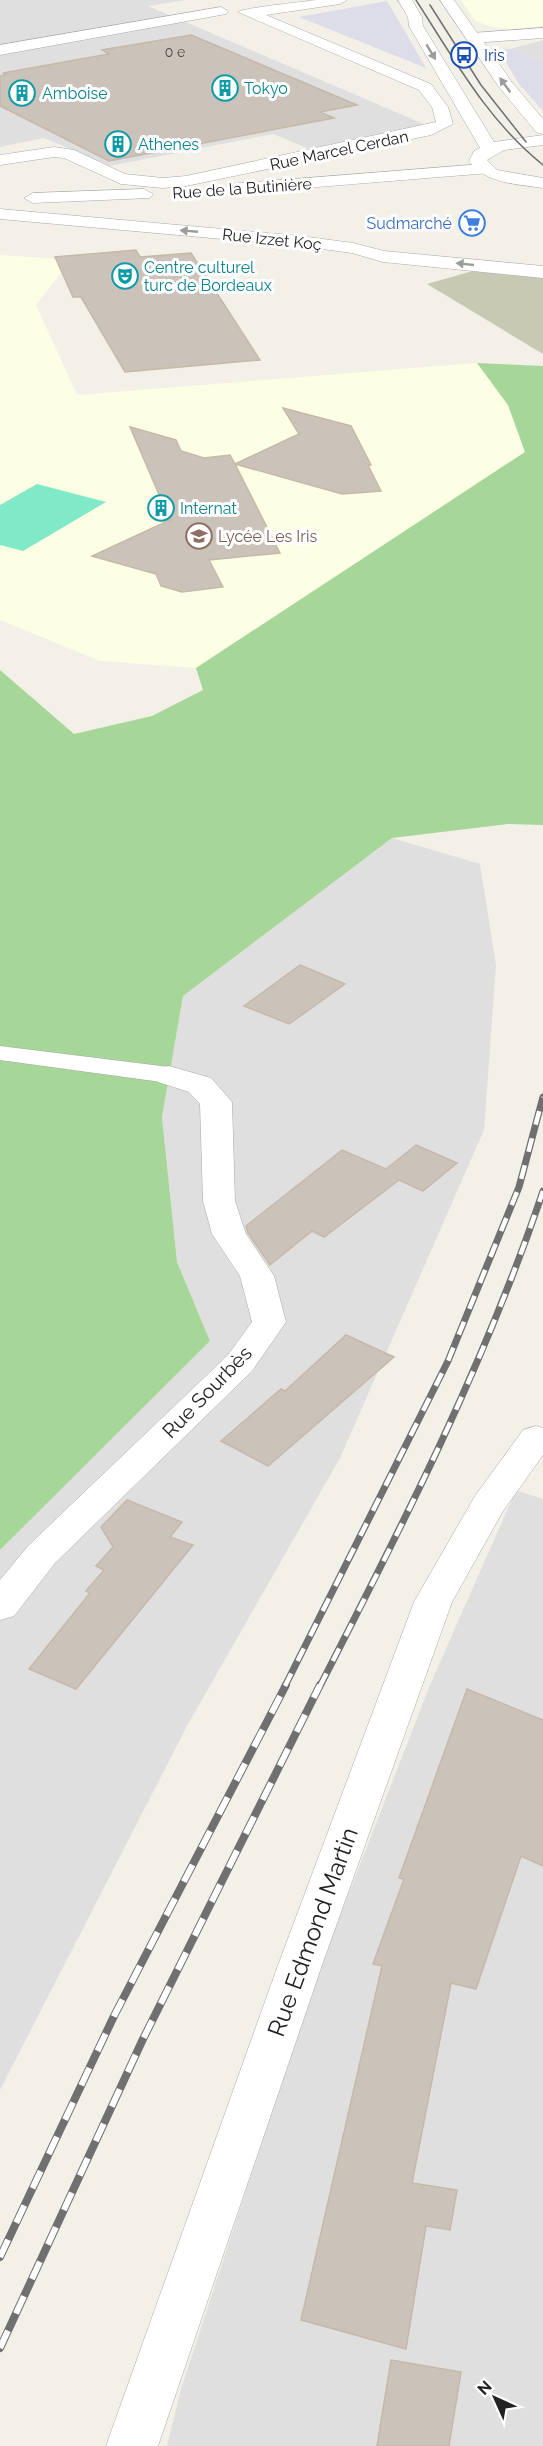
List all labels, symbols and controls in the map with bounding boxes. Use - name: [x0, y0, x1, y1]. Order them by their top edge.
- bus stop icon: Iris: [449, 40, 479, 70]
- one-way arrow: [426, 43, 437, 60]
- house number: 0 e: [165, 44, 185, 60]
- place label: Iris: [484, 46, 505, 65]
- building icon: Tokyo: [210, 73, 240, 103]
- one-way arrow: [499, 77, 511, 93]
- building icon: Amboise: [7, 78, 37, 108]
- place label: Tokyo: [244, 79, 288, 98]
- place label: Amboise: [42, 84, 108, 103]
- street label: Rue Marcel Cerdan: [268, 127, 410, 174]
- building icon: Athenes: [103, 129, 133, 159]
- place label: Athenes: [138, 135, 199, 154]
- street label: Rue de la Butinière: [172, 174, 312, 203]
- supermarket icon: Sudmarché: [457, 208, 487, 238]
- place label: Sudmarché: [367, 214, 452, 233]
- street label: Rue Izzet Koç: [221, 225, 323, 254]
- one-way arrow: [179, 226, 198, 235]
- place label: Centre culturel turc de Bordeaux: [144, 258, 272, 295]
- one-way arrow: [456, 259, 475, 269]
- theatre icon: Centre culturel turc de Bordeaux: [110, 261, 140, 291]
- building icon: Internat: [146, 493, 176, 523]
- place label: Internat: [180, 499, 237, 518]
- school or university icon: Lycée Les Iris: [184, 521, 214, 551]
- place label: Lycée Les Iris: [218, 527, 317, 546]
- street label: Rue Sourbès: [157, 1341, 257, 1443]
- street label: Rue Edmond Martin: [261, 1823, 364, 2040]
- north arrow: [465, 2368, 525, 2428]
- text: N: [474, 2377, 496, 2399]

